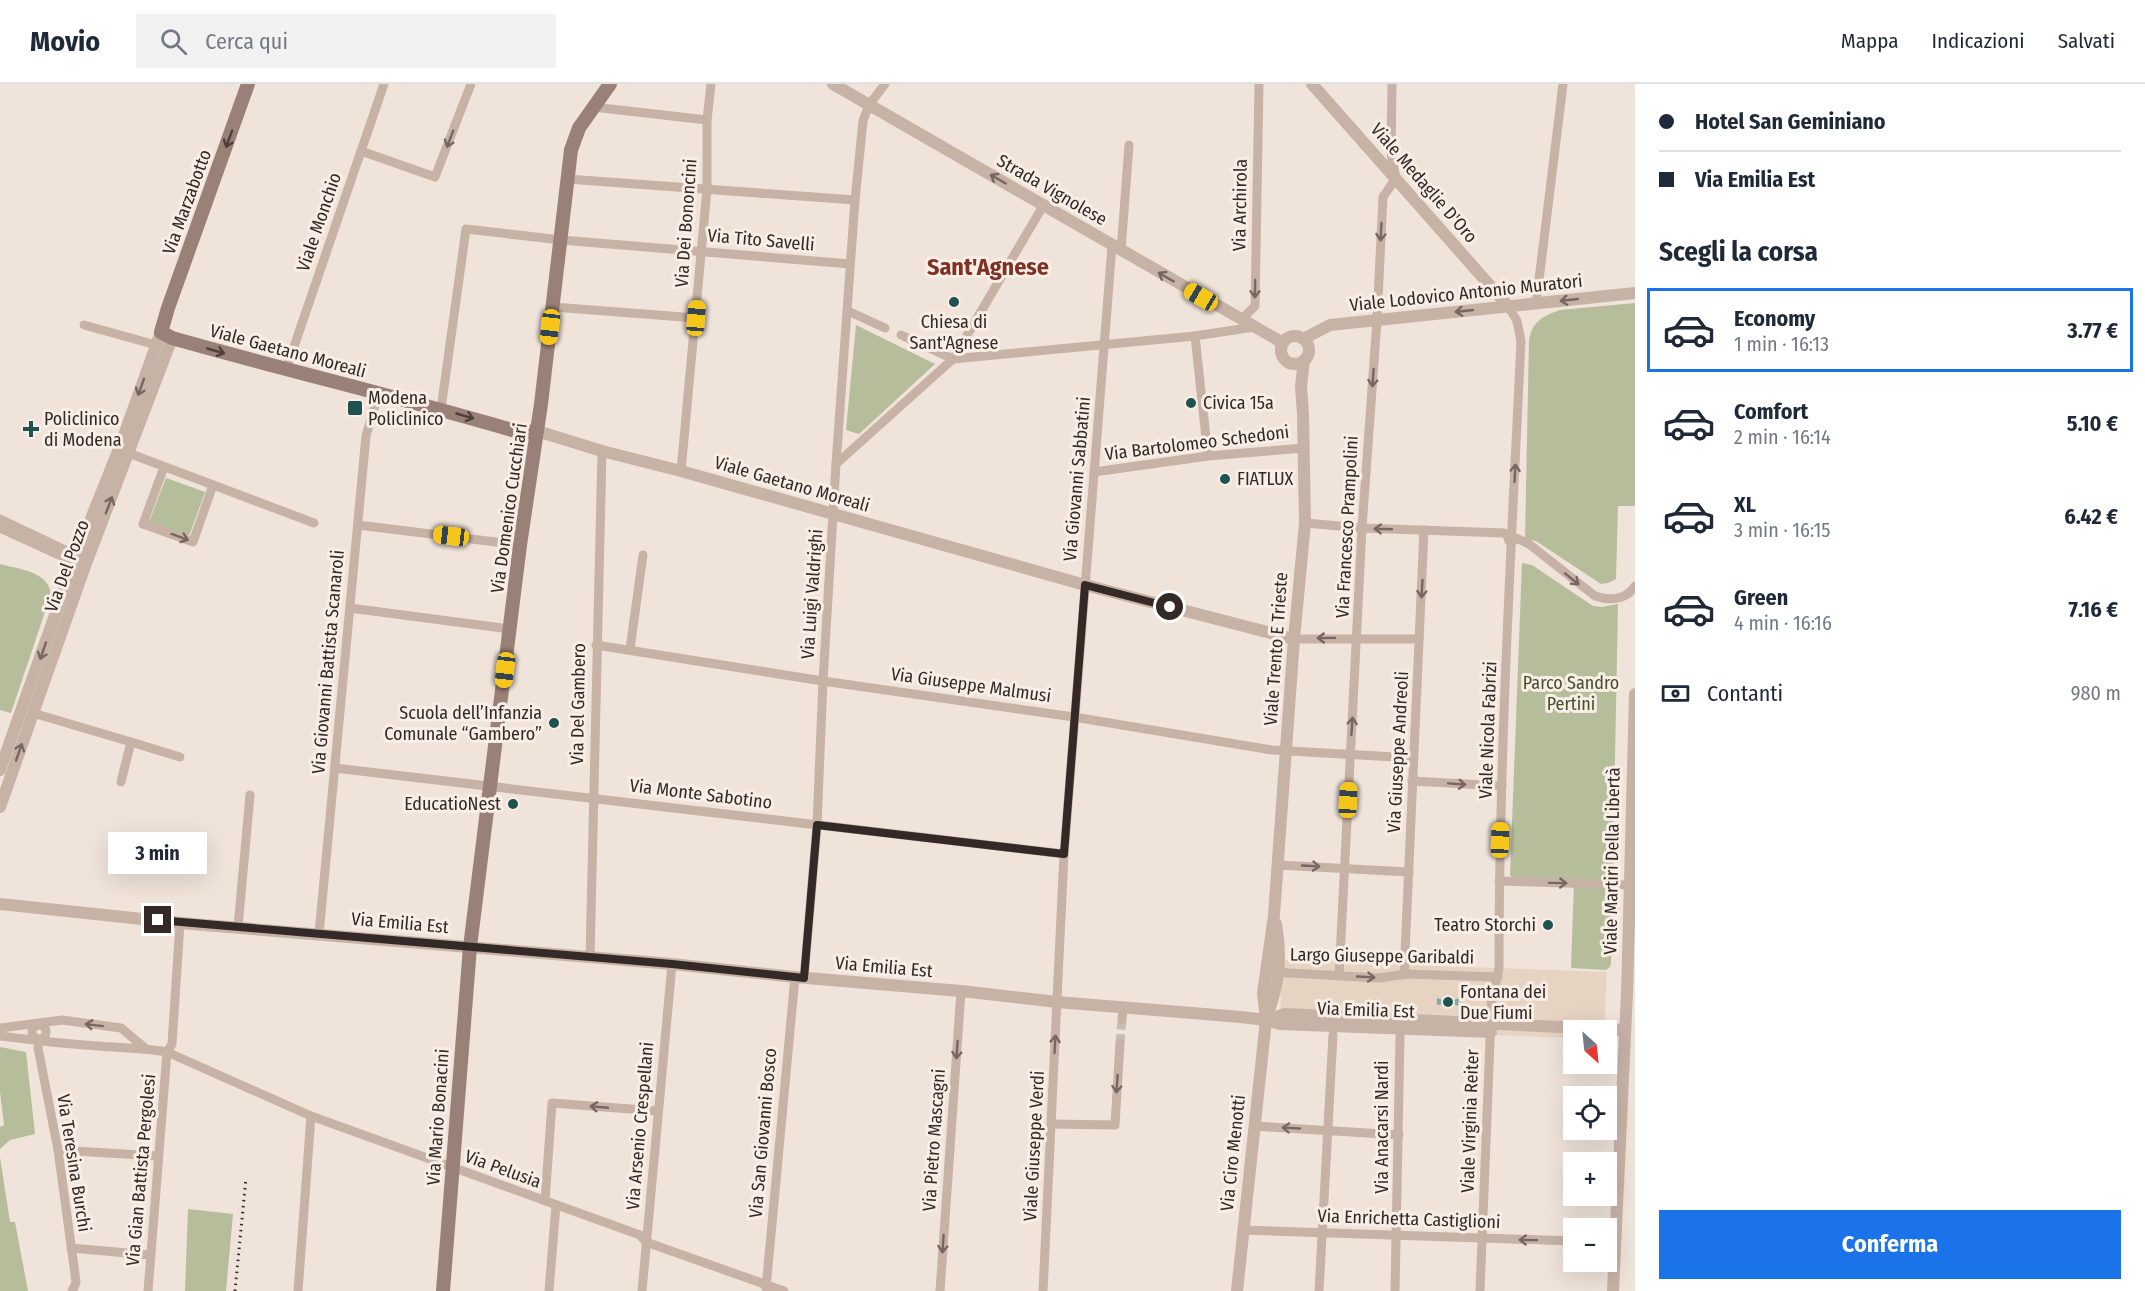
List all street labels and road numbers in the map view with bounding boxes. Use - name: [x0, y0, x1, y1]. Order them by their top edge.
- street label: Viale Medaglie D'Oro: [1366, 119, 1482, 247]
- street label: Via Marzabotto: [158, 146, 216, 258]
- street label: Strada Vignolese: [993, 150, 1111, 230]
- street label: Via Dei Bononcini: [671, 158, 701, 288]
- street label: Via Archirola: [1228, 158, 1252, 251]
- street label: Viale Monchio: [292, 170, 346, 274]
- street label: Via Tito Savelli: [707, 224, 815, 256]
- street label: Viale Lodovico Antonio Muratori: [1348, 270, 1584, 316]
- street label: Viale Gaetano Moreali: [208, 320, 368, 382]
- street label: Via Giovanni Sabbatini: [1059, 396, 1095, 562]
- street label: Via Bartolomeo Schedoni: [1104, 421, 1290, 465]
- street label: Via Domenico Cucchiari: [486, 422, 532, 594]
- street label: Via Francesco Prampolini: [1331, 435, 1363, 619]
- street label: Viale Gaetano Moreali: [712, 451, 872, 517]
- street label: Via Del Pozzo: [40, 517, 94, 615]
- street label: Via Luigi Valdrighi: [796, 528, 828, 660]
- street label: Via Giovanni Battista Scanaroli: [307, 549, 349, 775]
- street label: Viale Trento E Trieste: [1260, 571, 1292, 726]
- street label: Via Del Gambero: [566, 643, 590, 765]
- street label: Viale Nicola Fabrizi: [1475, 661, 1501, 799]
- street label: Via Giuseppe Malmusi: [889, 663, 1053, 707]
- street label: Via Giuseppe Andreoli: [1383, 671, 1413, 833]
- street label: Viale Martiri Della Libertà: [1599, 767, 1625, 955]
- street label: Via Monte Sabotino: [628, 774, 774, 814]
- street label: Via Emilia Est: [350, 908, 450, 938]
- street label: Largo Giuseppe Garibaldi: [1290, 943, 1474, 969]
- street label: Via Emilia Est: [834, 952, 934, 982]
- street label: Via Emilia Est: [1317, 997, 1415, 1023]
- street label: Via Arsenio Crespellani: [622, 1041, 658, 1211]
- street label: Via San Giovanni Bosco: [745, 1047, 781, 1219]
- street label: Via Mario Bonacini: [422, 1048, 454, 1186]
- street label: Viale Virginia Reiter: [1456, 1048, 1484, 1193]
- street label: Via Anacarsi Nardi: [1371, 1060, 1393, 1194]
- street label: Via Pietro Mascagni: [918, 1068, 950, 1212]
- street label: Viale Giuseppe Verdi: [1019, 1070, 1049, 1222]
- street label: Via Gian Battista Pergolesi: [122, 1073, 160, 1267]
- street label: Via Teresina Burchi: [52, 1093, 96, 1233]
- street label: Via Ciro Menotti: [1216, 1094, 1250, 1212]
- street label: Via Pelusia: [462, 1145, 544, 1193]
- street label: Via Enrichetta Castiglioni: [1317, 1205, 1501, 1233]

